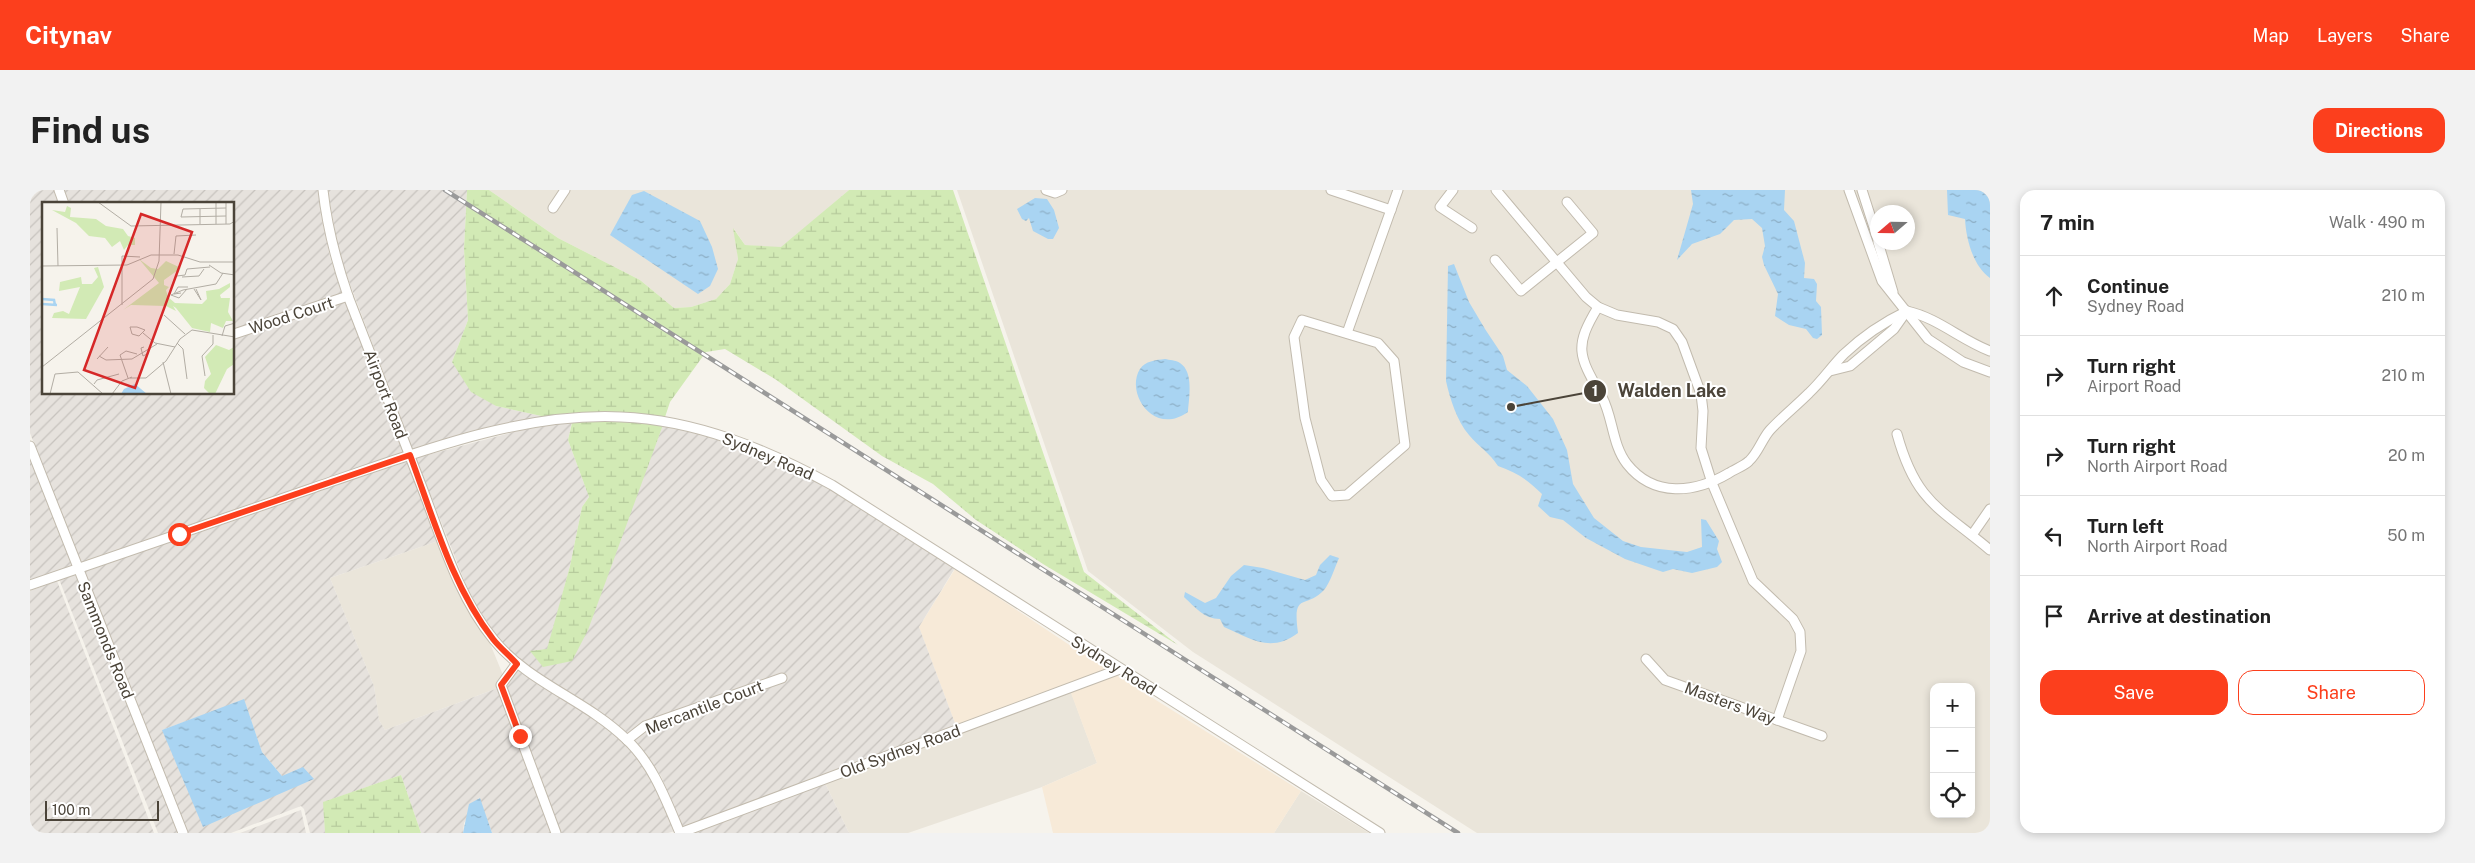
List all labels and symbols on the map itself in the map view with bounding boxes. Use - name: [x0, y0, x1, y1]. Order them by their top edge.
- inset map: [42, 202, 235, 395]
- north arrow: [1870, 205, 1915, 250]
- street label: Wood Court: [247, 293, 336, 338]
- street label: Airport Road: [360, 347, 411, 442]
- callout: Walden Lake: [1582, 374, 1736, 407]
- text: Walden Lake: [1618, 380, 1726, 401]
- text: 1: [1592, 382, 1598, 399]
- street label: Sydney Road: [719, 429, 816, 484]
- route start: [168, 523, 191, 546]
- street label: Sammonds Road: [73, 579, 138, 702]
- street label: Sydney Road: [1067, 632, 1160, 699]
- street label: Mercantile Court: [643, 676, 766, 739]
- street label: Masters Way: [1682, 678, 1778, 729]
- street label: Old Sydney Road: [837, 721, 963, 782]
- route end: [509, 725, 532, 748]
- scale bar: [45, 798, 159, 821]

